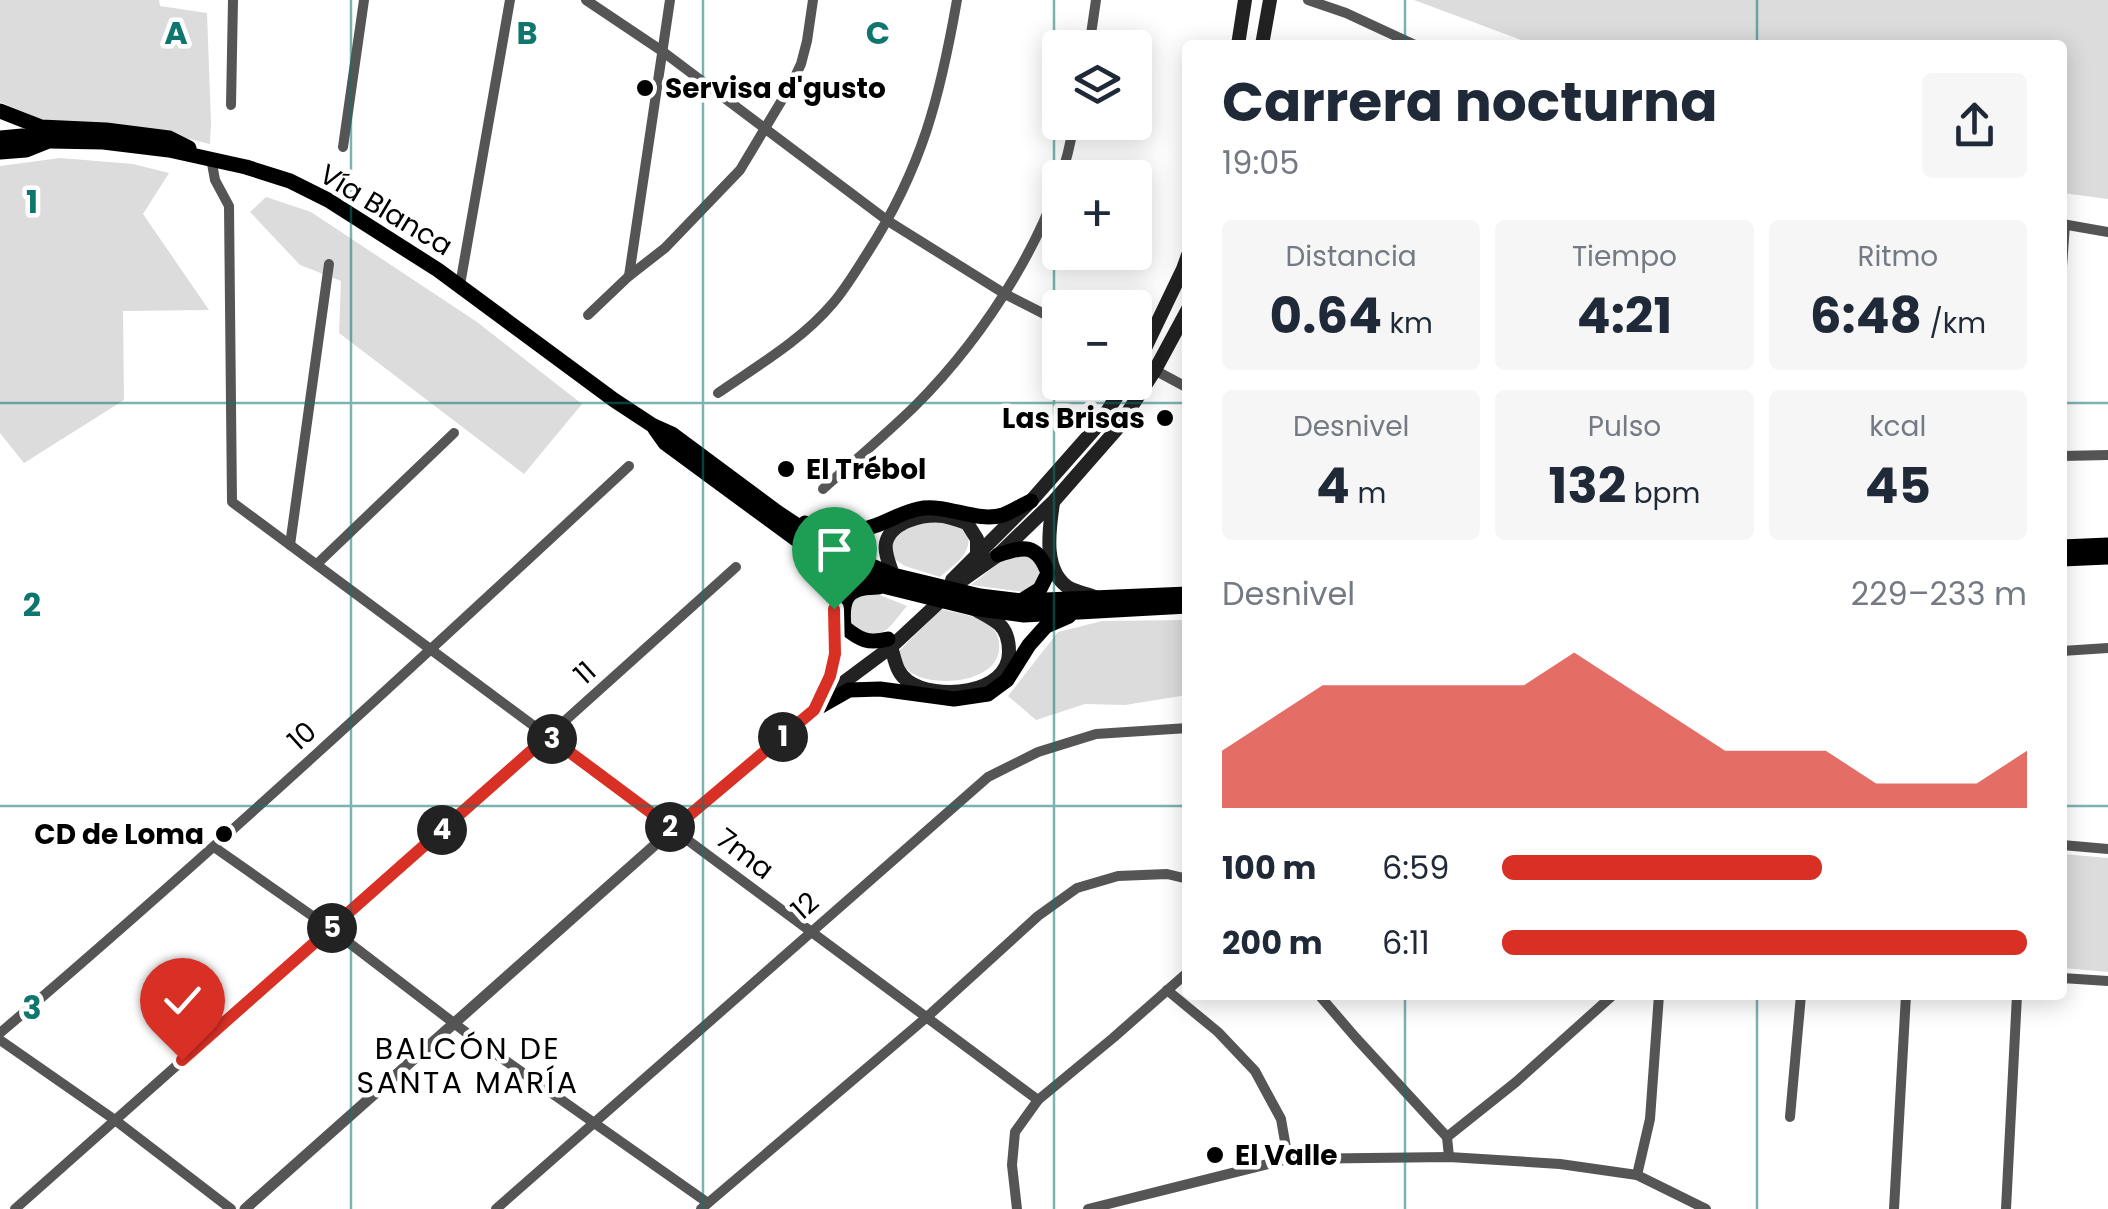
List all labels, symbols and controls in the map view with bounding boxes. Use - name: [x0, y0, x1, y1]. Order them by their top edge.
- text: A: [164, 10, 188, 55]
- text: B: [516, 10, 538, 55]
- text: C: [866, 10, 890, 55]
- map controls: [1042, 30, 1152, 400]
- button: layers: [1042, 30, 1152, 140]
- text: Carrera nocturna: [1222, 63, 1718, 140]
- place label: Servisa d'gusto: [665, 69, 886, 108]
- button: share: [1922, 73, 2027, 178]
- marker: Servisa d'gusto: [634, 77, 656, 99]
- text: 19:05: [1222, 140, 1299, 185]
- street label: Vía Blanca: [312, 155, 460, 265]
- button: +: [1042, 160, 1152, 270]
- text: 1: [26, 179, 38, 224]
- text: Distancia: [1286, 237, 1417, 276]
- text: Tiempo: [1572, 237, 1677, 276]
- text: Ritmo: [1857, 237, 1938, 276]
- text: 0.64: [1270, 280, 1382, 351]
- text: 4:21: [1577, 280, 1672, 351]
- text: 6:48: [1810, 280, 1922, 351]
- button: −: [1042, 290, 1152, 400]
- text: km: [1382, 304, 1433, 343]
- text: /km: [1922, 304, 1986, 343]
- place label: Las Brisas: [1002, 399, 1145, 438]
- marker: Las Brisas: [1154, 407, 1176, 429]
- text: Desnivel: [1293, 407, 1409, 446]
- text: Pulso: [1588, 407, 1661, 446]
- text: kcal: [1869, 407, 1926, 446]
- place label: El Trébol: [806, 450, 926, 489]
- text: 4: [1316, 450, 1350, 521]
- text: 132: [1549, 450, 1626, 521]
- text: 45: [1865, 450, 1931, 521]
- marker: El Trébol: [775, 458, 797, 480]
- text: m: [1350, 474, 1386, 513]
- text: bpm: [1626, 474, 1700, 513]
- pin: [792, 507, 877, 610]
- icon: arrive: [807, 522, 862, 577]
- text: Desnivel: [1222, 571, 1355, 616]
- text: 229–233 m: [1851, 571, 2027, 616]
- text: 2: [23, 582, 41, 627]
- street label: 11: [565, 653, 605, 693]
- pin: 1: [758, 712, 808, 762]
- street label: 10: [279, 713, 325, 759]
- pin: 3: [527, 714, 577, 764]
- text: 1: [778, 717, 788, 756]
- text: 3: [544, 719, 560, 758]
- pin: 2: [645, 802, 695, 852]
- pin: 4: [417, 805, 467, 855]
- text: 2: [662, 807, 678, 846]
- text: 4: [433, 810, 451, 849]
- place label: CD de Loma: [34, 815, 204, 854]
- street label: 7ma: [708, 819, 782, 889]
- marker: CD de Loma: [213, 823, 235, 845]
- text: 100 m: [1222, 845, 1316, 890]
- text: 6:59: [1382, 845, 1449, 890]
- street label: 12: [783, 883, 827, 929]
- pin: 5: [307, 903, 357, 953]
- text: 5: [323, 908, 341, 947]
- text: 200 m: [1222, 920, 1323, 965]
- text: 6:11: [1382, 920, 1430, 965]
- pin: [140, 958, 225, 1061]
- icon: check: [155, 973, 210, 1028]
- text: 3: [22, 985, 42, 1030]
- district label: BALCÓN DE SANTA MARÍA: [357, 1027, 579, 1104]
- place label: El Valle: [1235, 1136, 1338, 1175]
- marker: El Valle: [1204, 1144, 1226, 1166]

